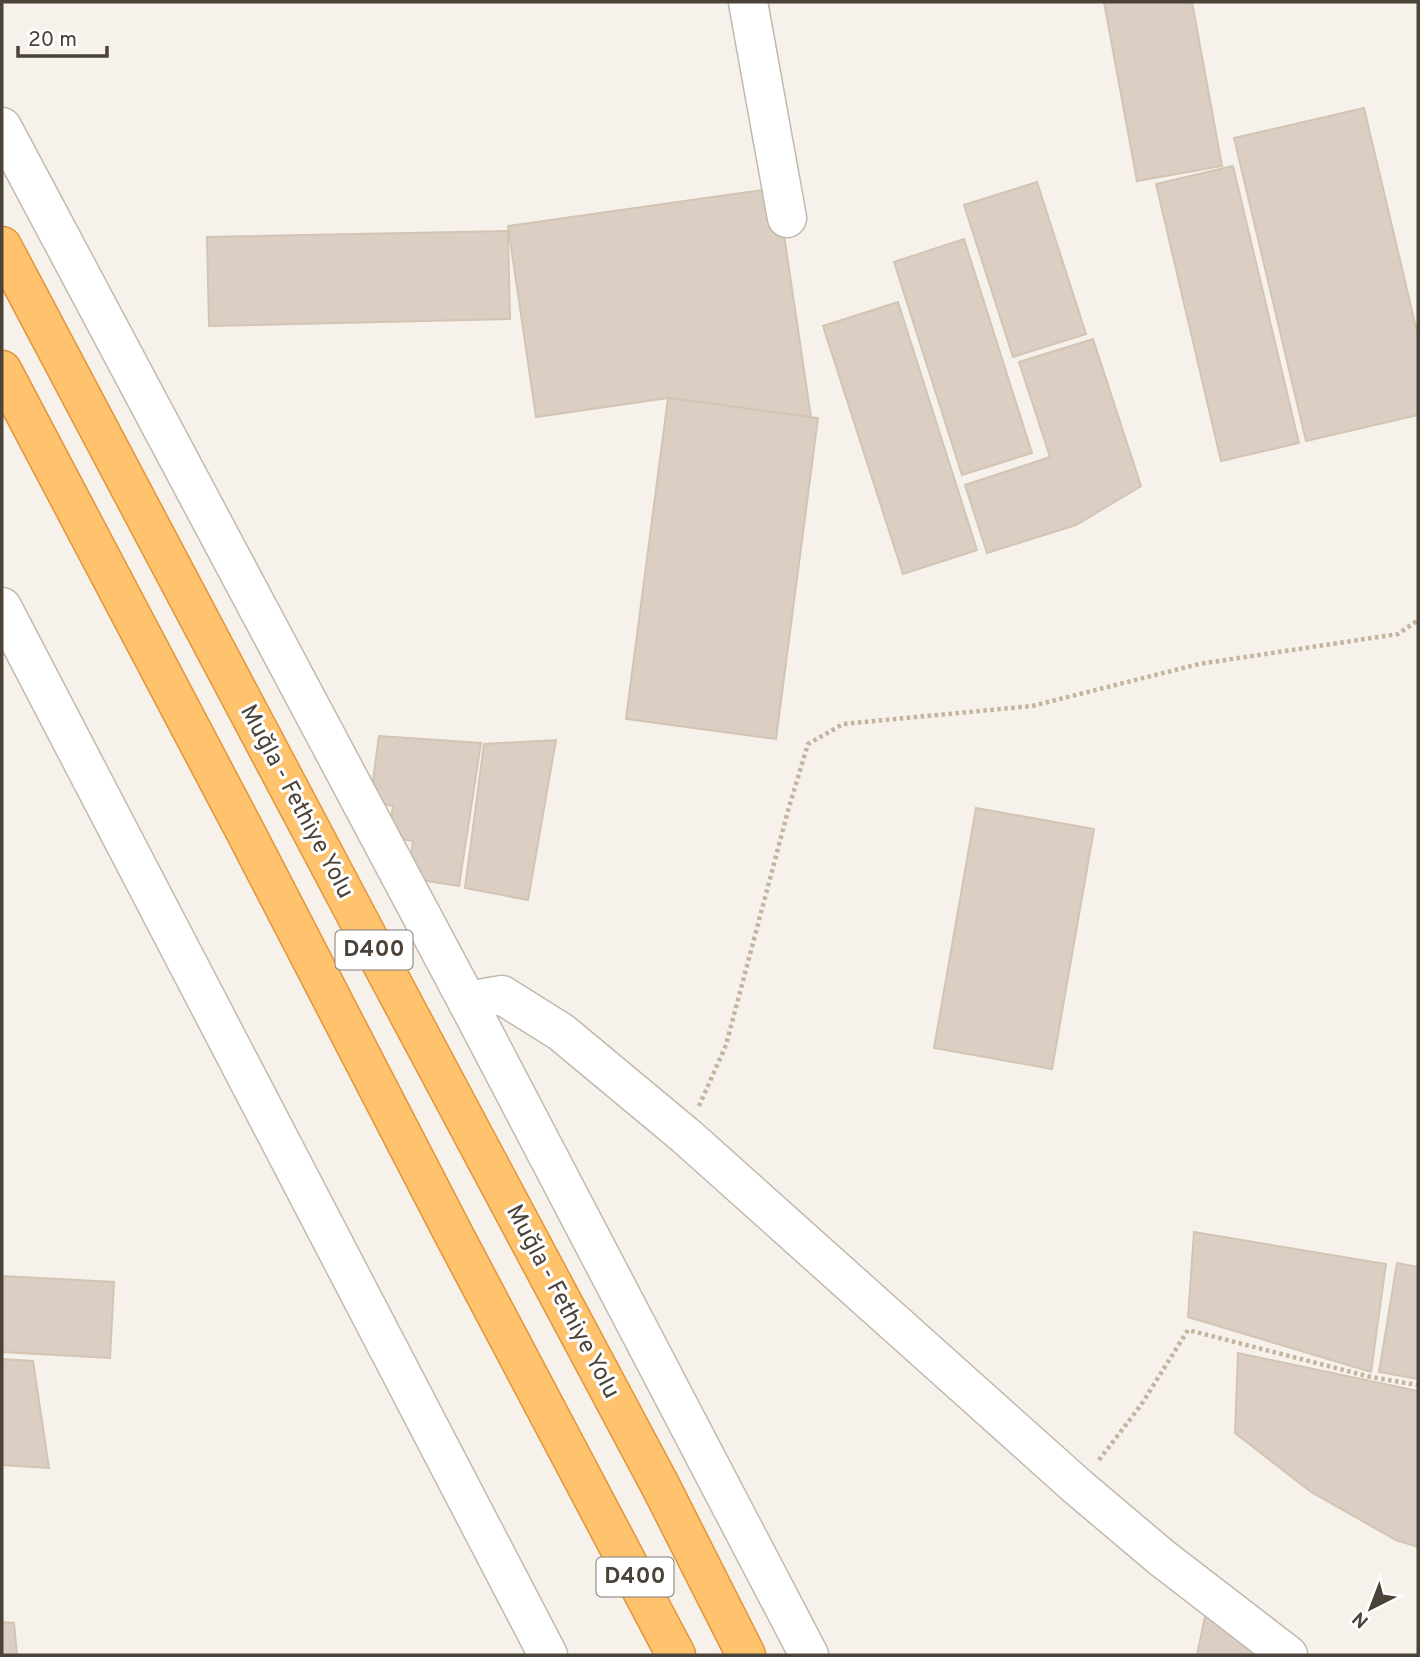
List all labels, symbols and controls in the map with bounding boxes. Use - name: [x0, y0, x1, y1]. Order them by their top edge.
- scale bar: [18, 14, 107, 58]
- text: 20 m: [28, 27, 77, 54]
- street label: Muğla - Fethiye Yolu: [232, 700, 360, 904]
- road number: D400: [336, 931, 412, 970]
- street label: Muğla - Fethiye Yolu: [498, 1200, 626, 1404]
- road number: D400: [596, 1558, 674, 1596]
- north arrow: [1336, 1573, 1406, 1643]
- text: N: [1348, 1606, 1374, 1633]

